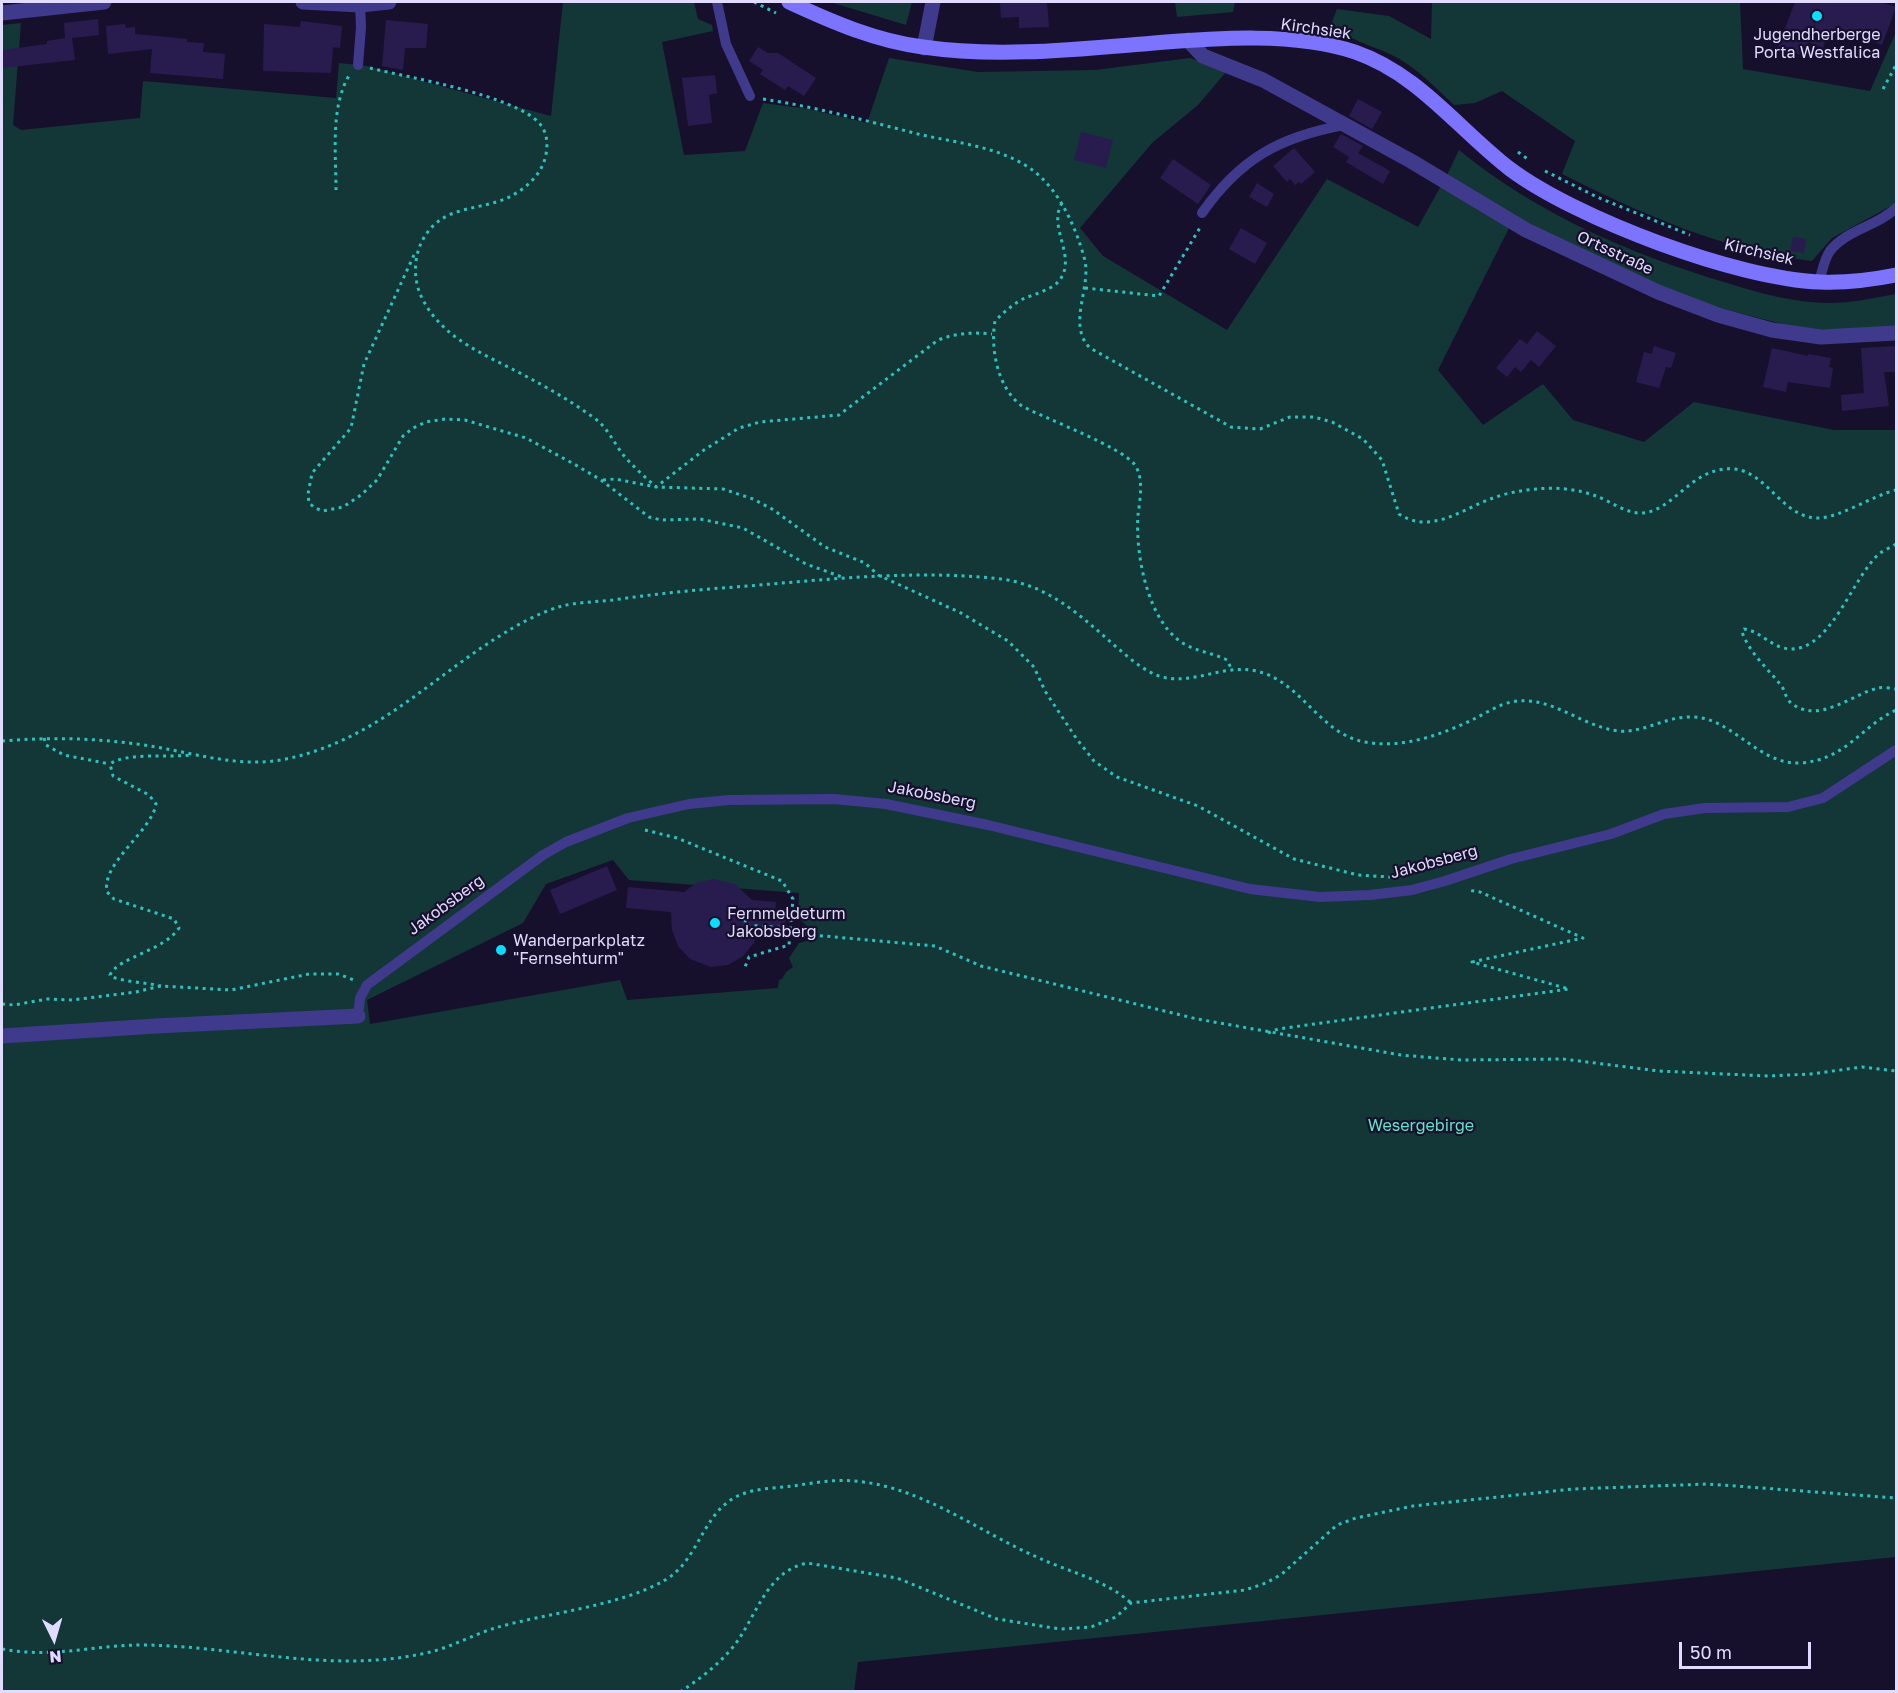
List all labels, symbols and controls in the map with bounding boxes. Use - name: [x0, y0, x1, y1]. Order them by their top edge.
- marker: Jugendherberge Porta Westfalica: [1810, 9, 1824, 23]
- street label: Kirchsiek: [1279, 15, 1353, 43]
- place label: Jugendherberge Porta Westfalica: [1753, 25, 1881, 63]
- street label: Ortsstraße: [1574, 227, 1656, 279]
- street label: Kirchsiek: [1722, 235, 1796, 269]
- street label: Jakobsberg: [886, 777, 978, 813]
- street label: Jakobsberg: [1388, 841, 1480, 883]
- street label: Jakobsberg: [404, 871, 488, 939]
- place label: Fernmeldeturm Jakobsberg: [727, 904, 846, 942]
- marker: Fernmeldeturm Jakobsberg: [708, 916, 722, 930]
- place label: Wanderparkplatz "Fernsehturm": [513, 931, 645, 969]
- marker: Wanderparkplatz "Fernsehturm": [494, 943, 508, 957]
- park label: Wesergebirge: [1368, 1116, 1474, 1136]
- north arrow: [24, 1609, 84, 1669]
- scale bar: [1682, 1630, 1814, 1668]
- text: 50 m: [1690, 1641, 1732, 1663]
- text: N: [49, 1646, 63, 1667]

